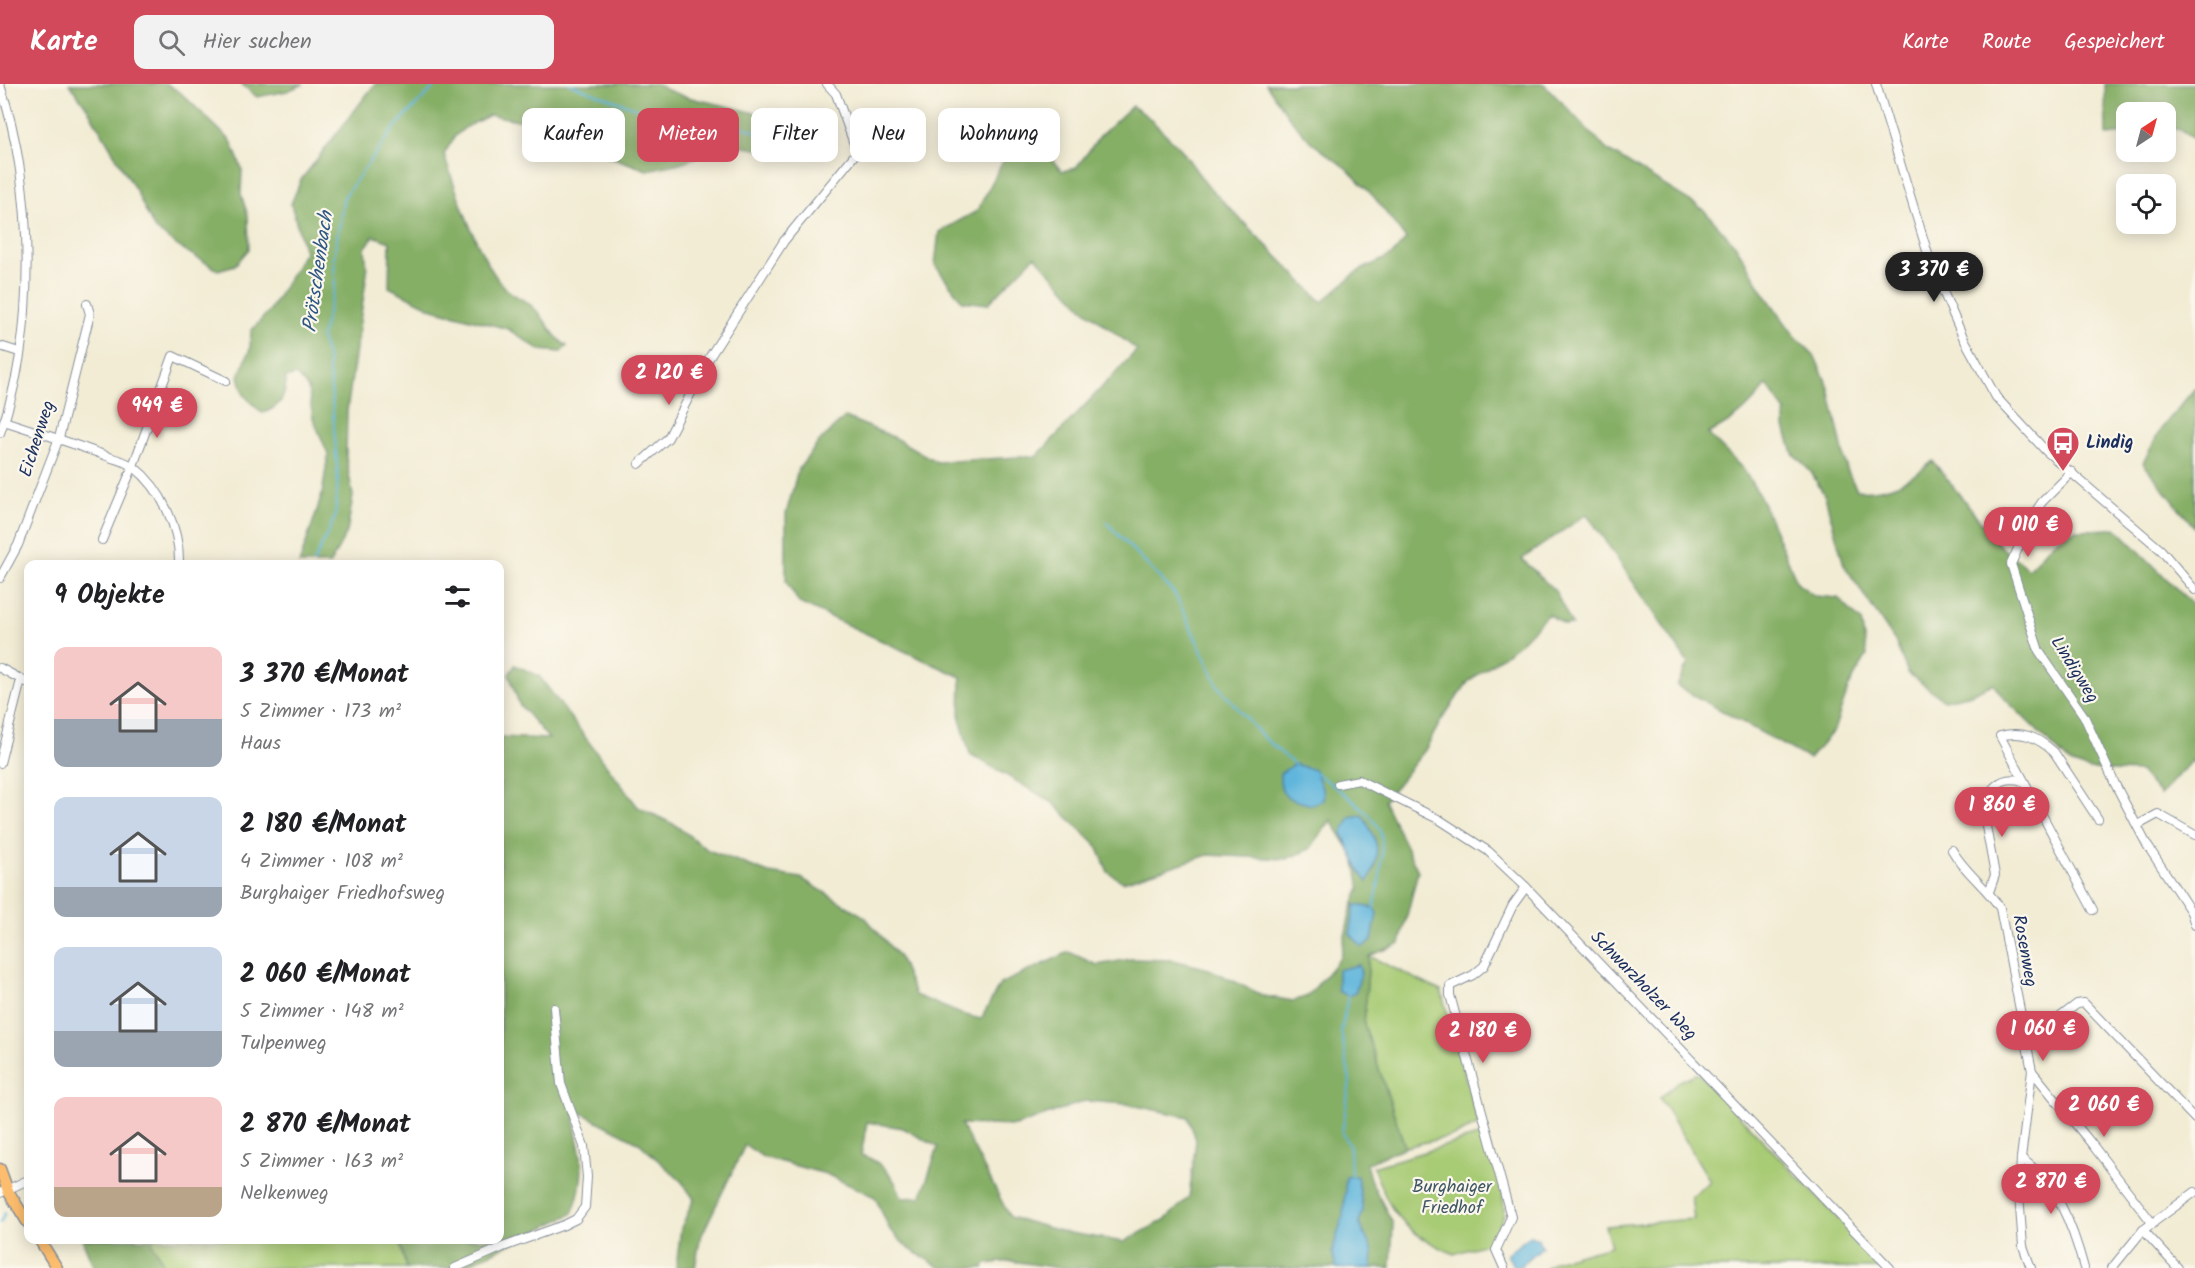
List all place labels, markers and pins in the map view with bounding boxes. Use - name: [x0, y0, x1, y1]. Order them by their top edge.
- pin: 3 370 €: [1879, 252, 1989, 303]
- pin: 2 120 €: [614, 355, 724, 406]
- pin: 949 €: [115, 388, 199, 439]
- bus stop icon: Lindig: [2045, 425, 2081, 472]
- place label: Lindig: [2086, 429, 2134, 458]
- pin: 1 010 €: [1973, 507, 2083, 558]
- pin: 1 860 €: [1947, 787, 2057, 838]
- pin: 1 060 €: [1988, 1011, 2098, 1062]
- pin: 2 180 €: [1428, 1013, 1538, 1064]
- pin: 2 060 €: [2049, 1087, 2159, 1138]
- pin: 2 870 €: [1996, 1164, 2106, 1215]

